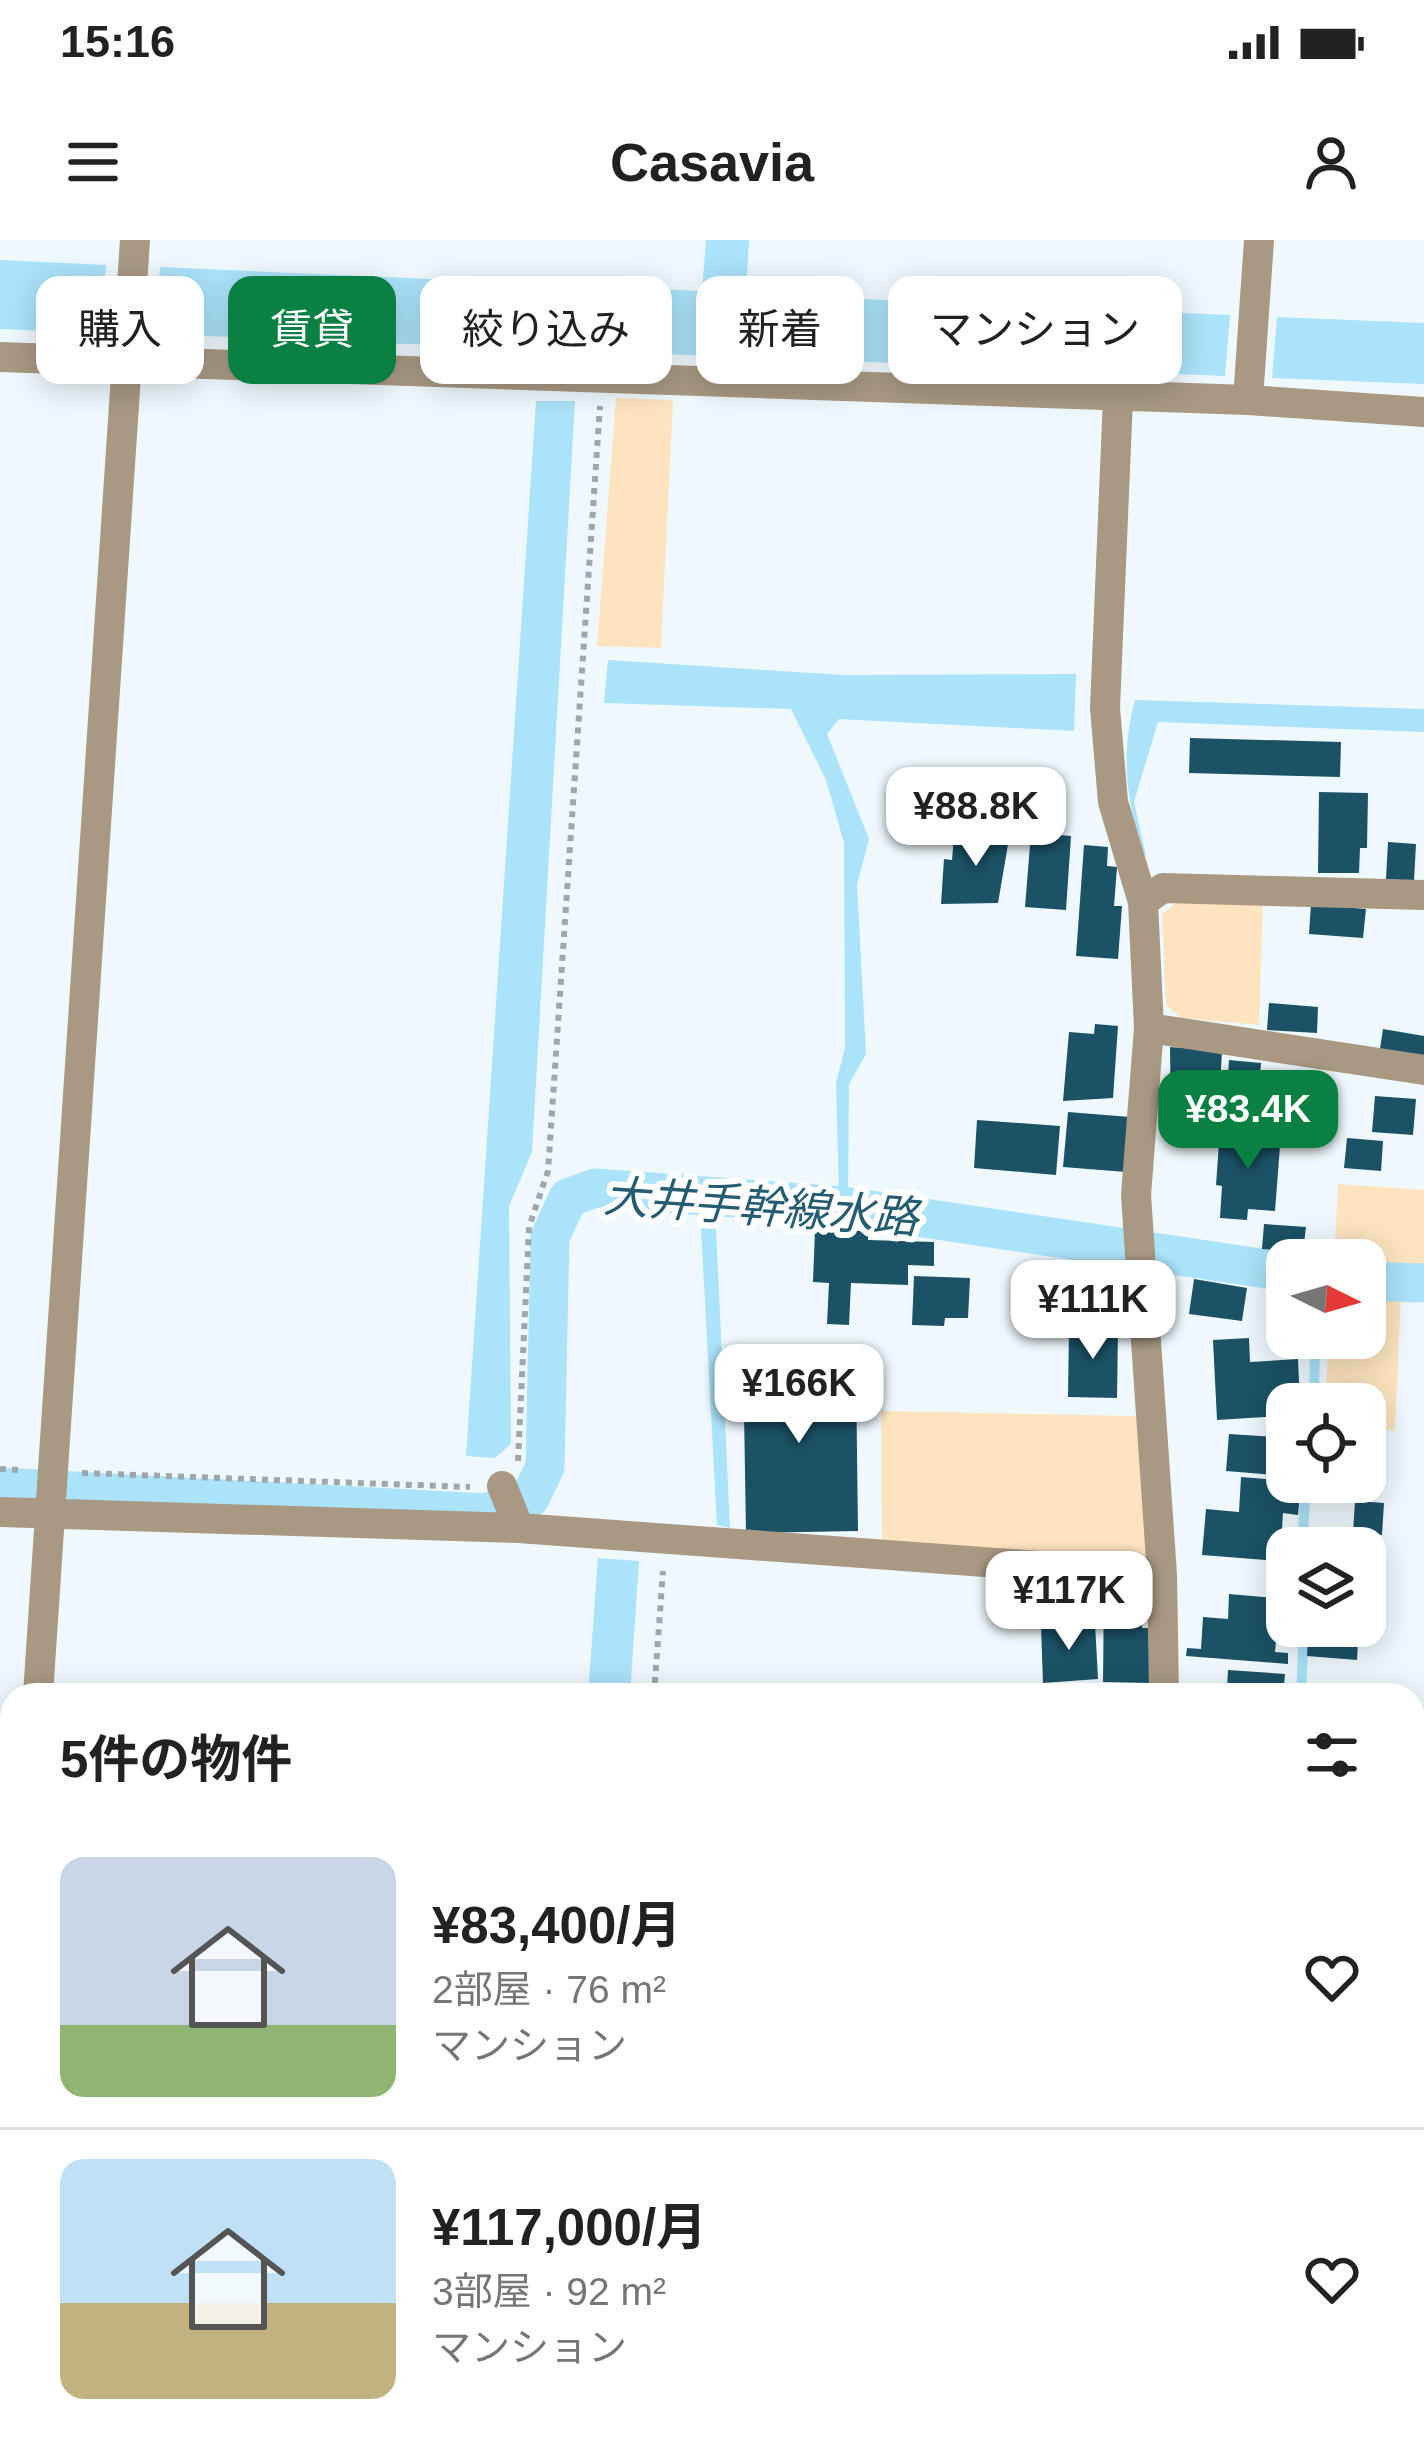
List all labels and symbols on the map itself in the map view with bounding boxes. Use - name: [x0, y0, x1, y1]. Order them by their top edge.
- pin: ¥88.8K: [878, 767, 1074, 869]
- pin: ¥83.4K: [1150, 1070, 1346, 1172]
- water label: 大井手幹線水路: [602, 1171, 924, 1244]
- north arrow: [1266, 1239, 1386, 1359]
- pin: ¥111K: [1009, 1260, 1177, 1362]
- pin: ¥166K: [715, 1344, 883, 1446]
- pin: ¥117K: [985, 1551, 1153, 1653]

